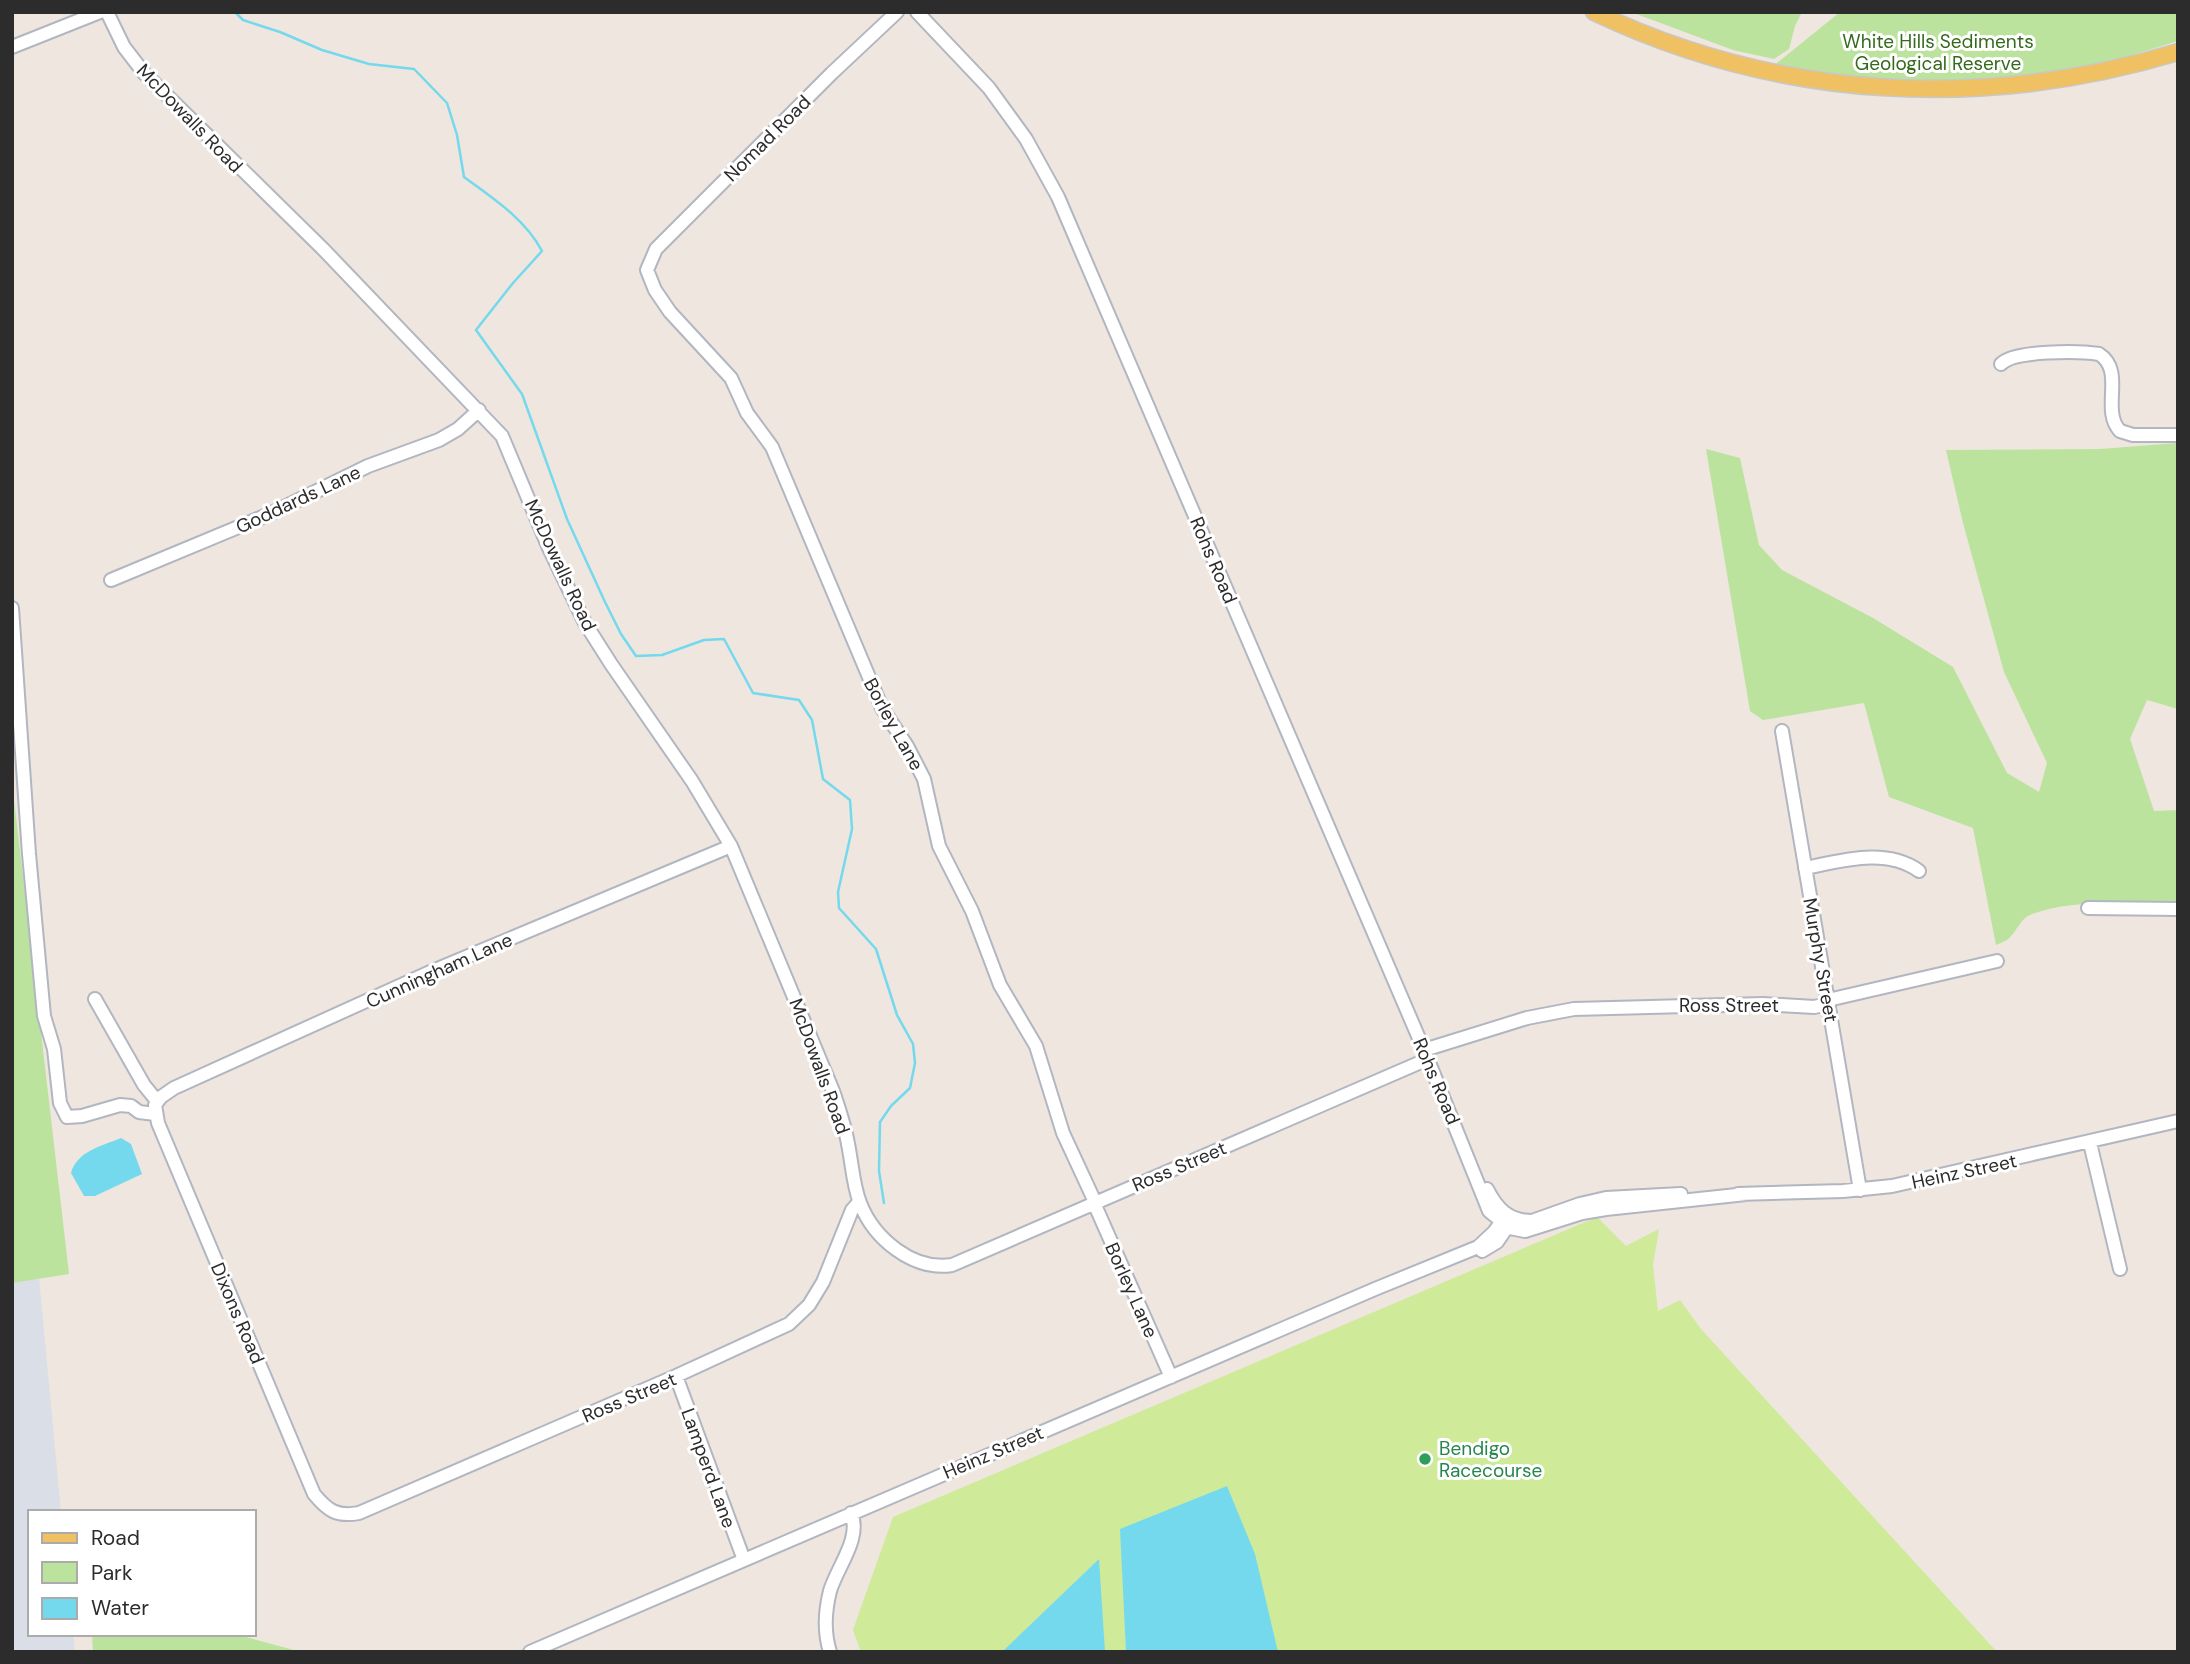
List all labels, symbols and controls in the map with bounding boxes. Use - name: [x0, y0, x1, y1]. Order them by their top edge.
- park label: White Hills Sediments Geological Reserve: [1842, 29, 2034, 76]
- street label: McDowalls Road: [131, 58, 248, 178]
- street label: Nomad Road: [719, 90, 816, 187]
- street label: Goddards Lane: [232, 460, 365, 539]
- street label: McDowalls Road: [519, 495, 602, 635]
- street label: Rohs Road: [1184, 513, 1243, 607]
- street label: Borley Lane: [858, 674, 929, 775]
- street label: Murphy Street: [1797, 896, 1844, 1024]
- street label: Cunningham Lane: [362, 927, 516, 1014]
- street label: Ross Street: [1679, 993, 1779, 1018]
- street label: McDowalls Road: [783, 995, 856, 1137]
- street label: Rohs Road: [1407, 1034, 1466, 1128]
- street label: Ross Street: [1128, 1135, 1230, 1197]
- street label: Heinz Street: [1909, 1148, 2019, 1195]
- street label: Borley Lane: [1099, 1238, 1164, 1342]
- street label: Dixons Road: [205, 1259, 270, 1368]
- street label: Ross Street: [578, 1366, 680, 1428]
- street label: Lamperd Lane: [675, 1405, 742, 1531]
- street label: Heinz Street: [939, 1420, 1047, 1485]
- place label: Bendigo Racecourse: [1439, 1436, 1542, 1483]
- marker: Bendigo Racecourse: [1417, 1451, 1433, 1467]
- legend: [28, 1510, 256, 1636]
- text: Road: [91, 1524, 140, 1552]
- text: Park: [91, 1559, 133, 1587]
- text: Water: [91, 1594, 149, 1622]

